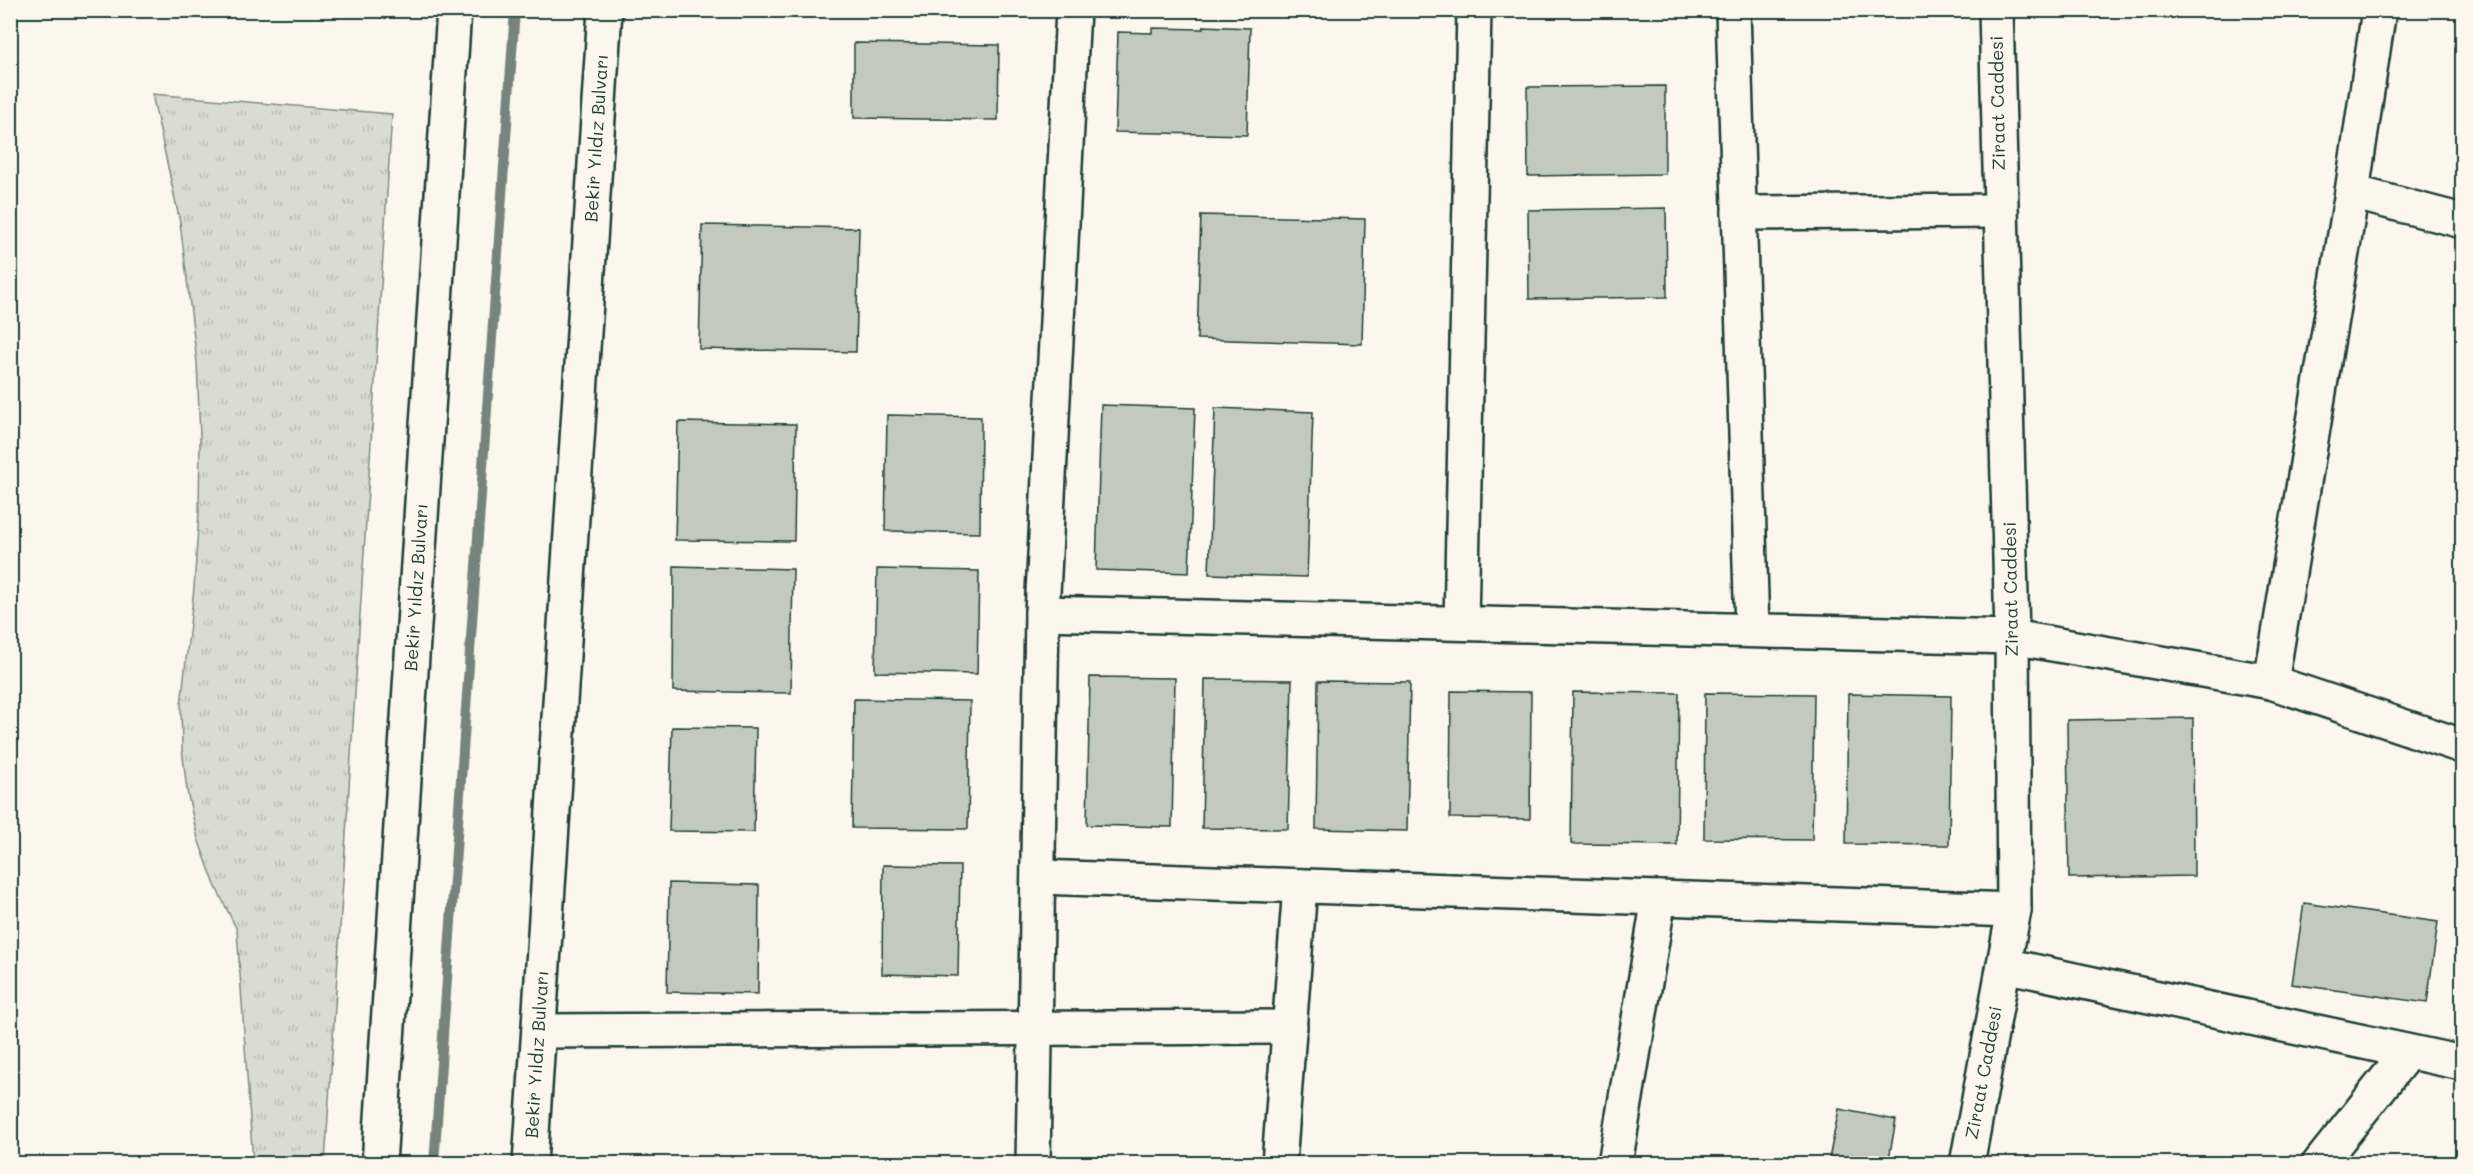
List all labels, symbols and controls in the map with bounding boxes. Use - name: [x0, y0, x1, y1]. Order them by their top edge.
- street label: Ziraat Caddesi: [1984, 35, 2010, 171]
- street label: Bekir Yıldız Bulvarı: [578, 53, 613, 223]
- street label: Bekir Yıldız Bulvarı: [398, 502, 433, 672]
- street label: Ziraat Caddesi: [1997, 521, 2023, 657]
- street label: Bekir Yıldız Bulvarı: [519, 970, 554, 1139]
- street label: Ziraat Caddesi: [1959, 1004, 2007, 1141]

